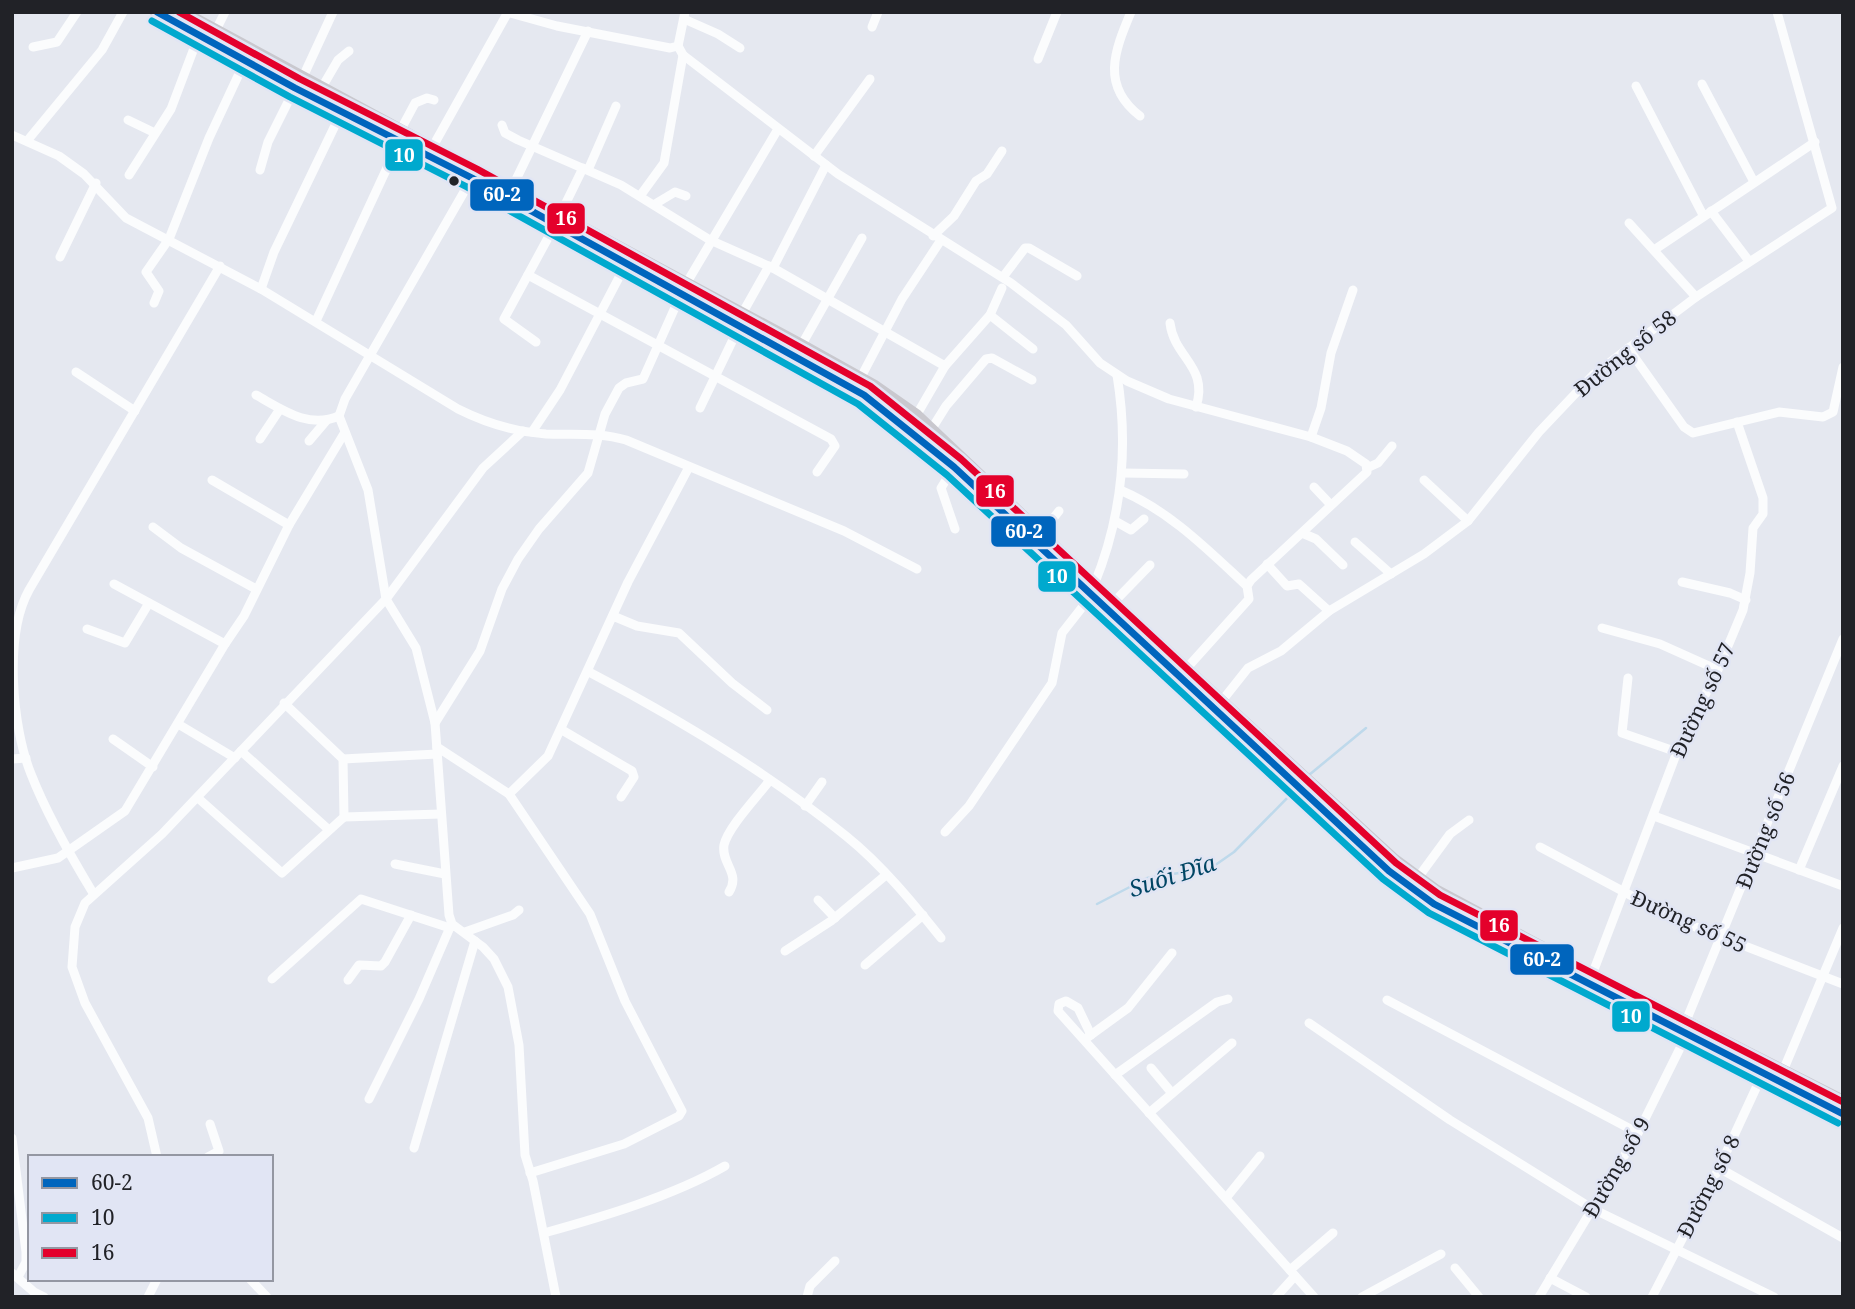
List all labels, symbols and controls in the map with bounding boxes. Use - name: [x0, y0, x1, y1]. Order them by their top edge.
- line badge: 10: [384, 138, 424, 172]
- text: 10: [393, 142, 415, 168]
- unlabelled marker: [447, 174, 461, 188]
- line badge: 60-2: [469, 178, 535, 212]
- text: 60-2: [483, 181, 521, 207]
- line badge: 16: [546, 202, 586, 235]
- text: 16: [555, 205, 577, 231]
- street label: Đường số 58: [1568, 303, 1682, 403]
- line badge: 16: [975, 474, 1015, 508]
- text: 16: [984, 478, 1006, 504]
- line badge: 60-2: [990, 515, 1057, 548]
- text: 60-2: [1005, 518, 1043, 544]
- line badge: 10: [1037, 560, 1077, 593]
- text: 10: [1046, 563, 1068, 589]
- street label: Đường số 57: [1663, 638, 1741, 762]
- street label: Đường số 56: [1729, 768, 1801, 892]
- water label: Suối Đĩa: [1125, 846, 1220, 904]
- street label: Đường số 55: [1627, 883, 1751, 959]
- line badge: 16: [1479, 909, 1519, 942]
- text: 16: [1488, 912, 1510, 938]
- line badge: 60-2: [1509, 943, 1575, 976]
- text: 60-2: [1523, 946, 1561, 972]
- line badge: 10: [1611, 1000, 1651, 1033]
- text: 10: [1620, 1003, 1642, 1029]
- street label: Đường số 9: [1576, 1112, 1656, 1222]
- street label: Đường số 8: [1670, 1130, 1746, 1242]
- legend: [28, 1155, 273, 1281]
- text: 60-2: [91, 1168, 133, 1196]
- text: 10: [91, 1203, 114, 1231]
- text: 16: [91, 1238, 114, 1266]

